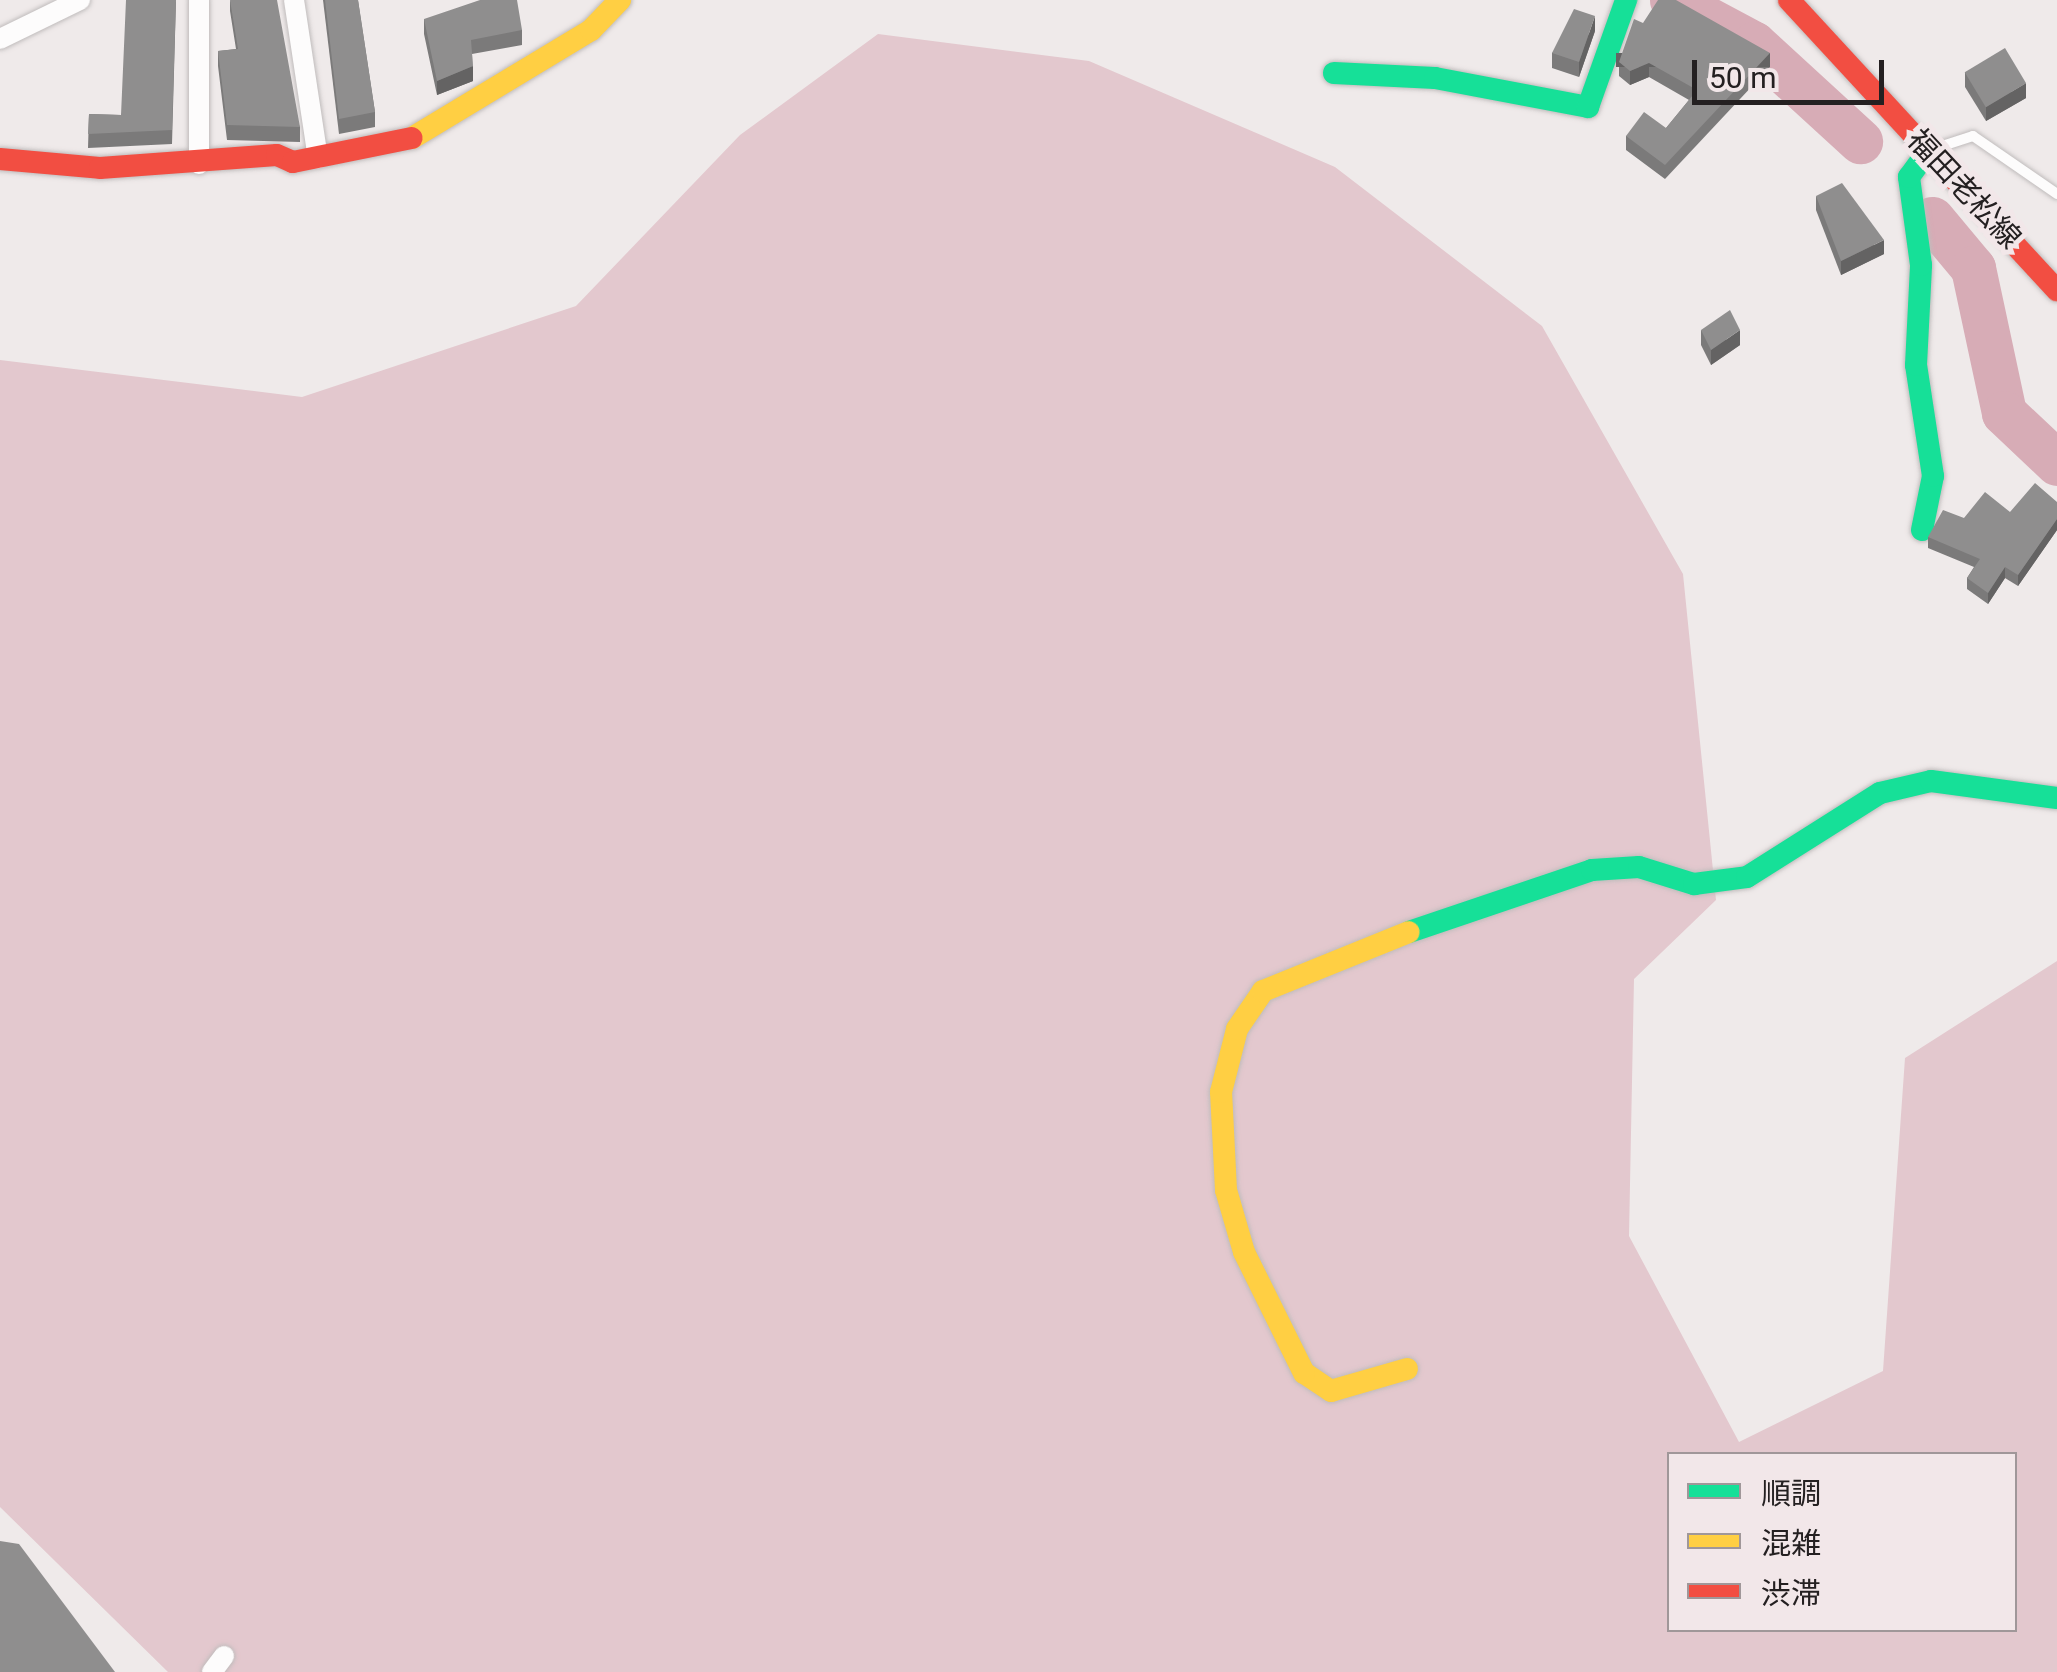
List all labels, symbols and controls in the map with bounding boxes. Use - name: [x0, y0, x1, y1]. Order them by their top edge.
- scale bar: [1697, 40, 1890, 102]
- text: 50 m: [1709, 60, 1776, 95]
- street label: 福田老松線: [1900, 122, 2028, 256]
- legend: [1667, 1452, 2017, 1632]
- text: 順調: [1761, 1476, 1821, 1511]
- text: 混雑: [1761, 1526, 1821, 1561]
- text: 渋滞: [1761, 1576, 1821, 1611]

